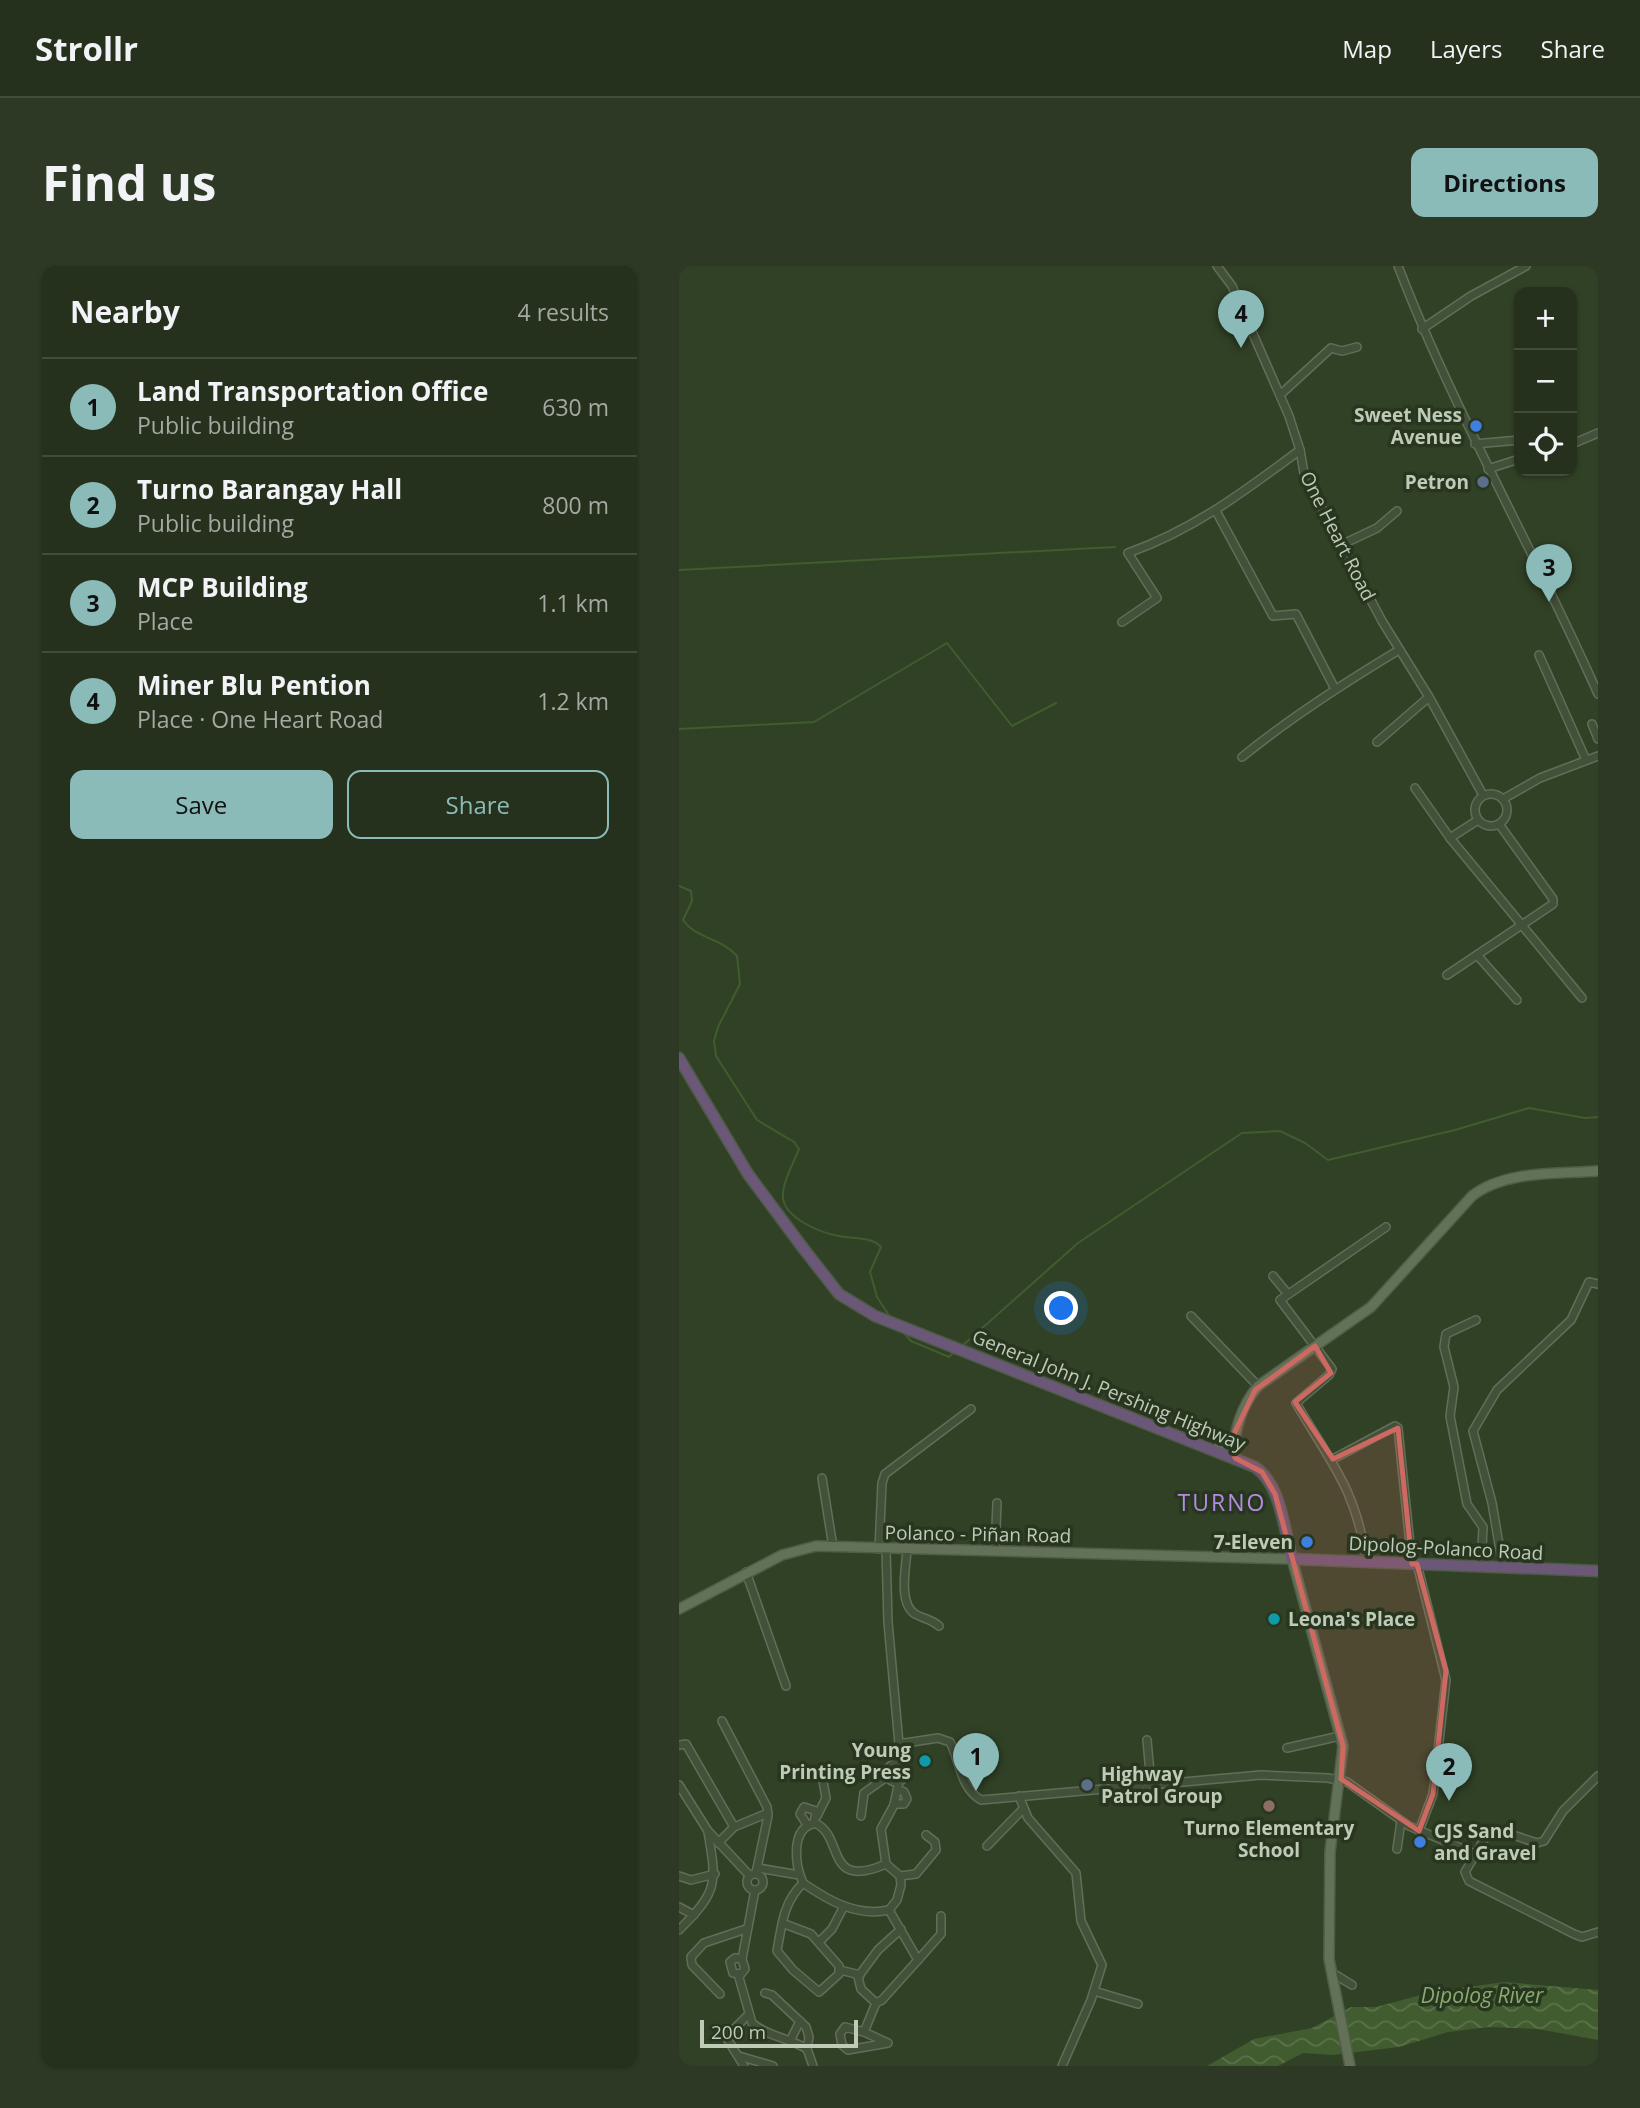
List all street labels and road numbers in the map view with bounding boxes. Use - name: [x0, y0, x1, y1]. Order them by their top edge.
- street label: One Heart Road: [1294, 467, 1382, 605]
- street label: General John J. Pershing Highway: [969, 1323, 1250, 1457]
- street label: Polanco - Piñan Road: [884, 1519, 1072, 1549]
- street label: Dipolog-Polanco Road: [1348, 1530, 1544, 1566]

